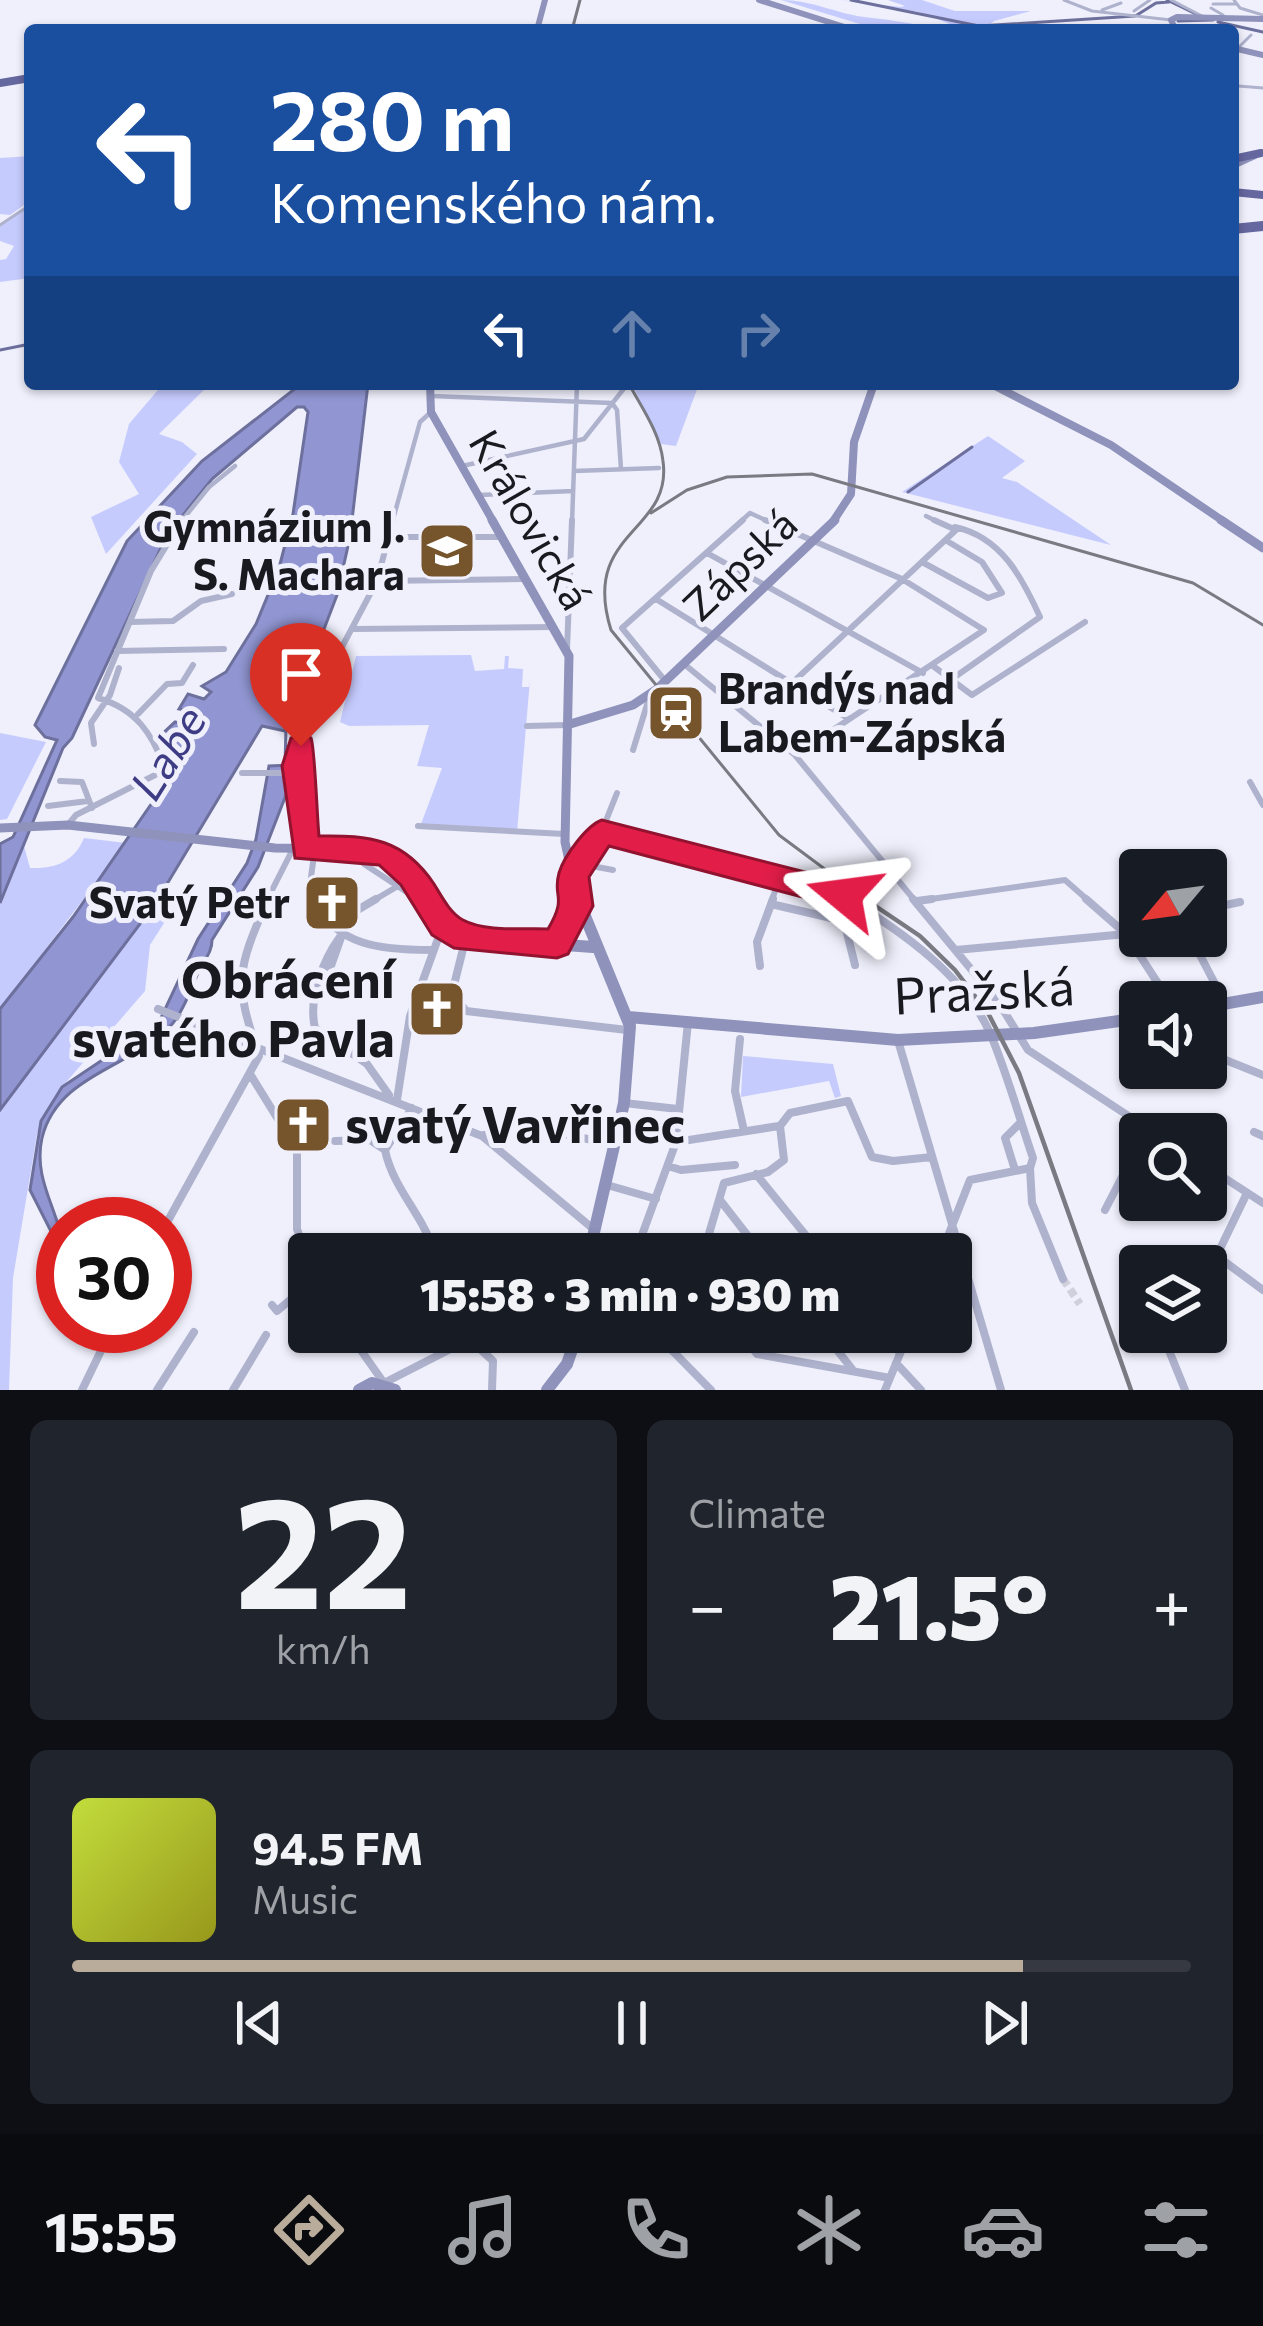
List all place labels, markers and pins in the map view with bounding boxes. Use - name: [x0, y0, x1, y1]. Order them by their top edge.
- place label: Gymnázium J. S. Machara: [143, 499, 405, 599]
- school or university icon: Gymnázium J. S. Machara: [416, 520, 478, 582]
- pin: [250, 623, 352, 746]
- place label: Brandýs nad Labem-Zápská: [718, 661, 1006, 761]
- station icon: Brandýs nad Labem-Zápská: [645, 682, 707, 744]
- church icon: Svatý Petr: [301, 872, 363, 934]
- place label: Svatý Petr: [89, 875, 290, 927]
- place label: Obrácení svatého Pavla: [72, 946, 398, 1068]
- church icon: Obrácení svatého Pavla: [406, 978, 468, 1040]
- place label: svatý Vavřinec: [345, 1091, 685, 1154]
- church icon: svatý Vavřinec: [272, 1094, 334, 1156]

